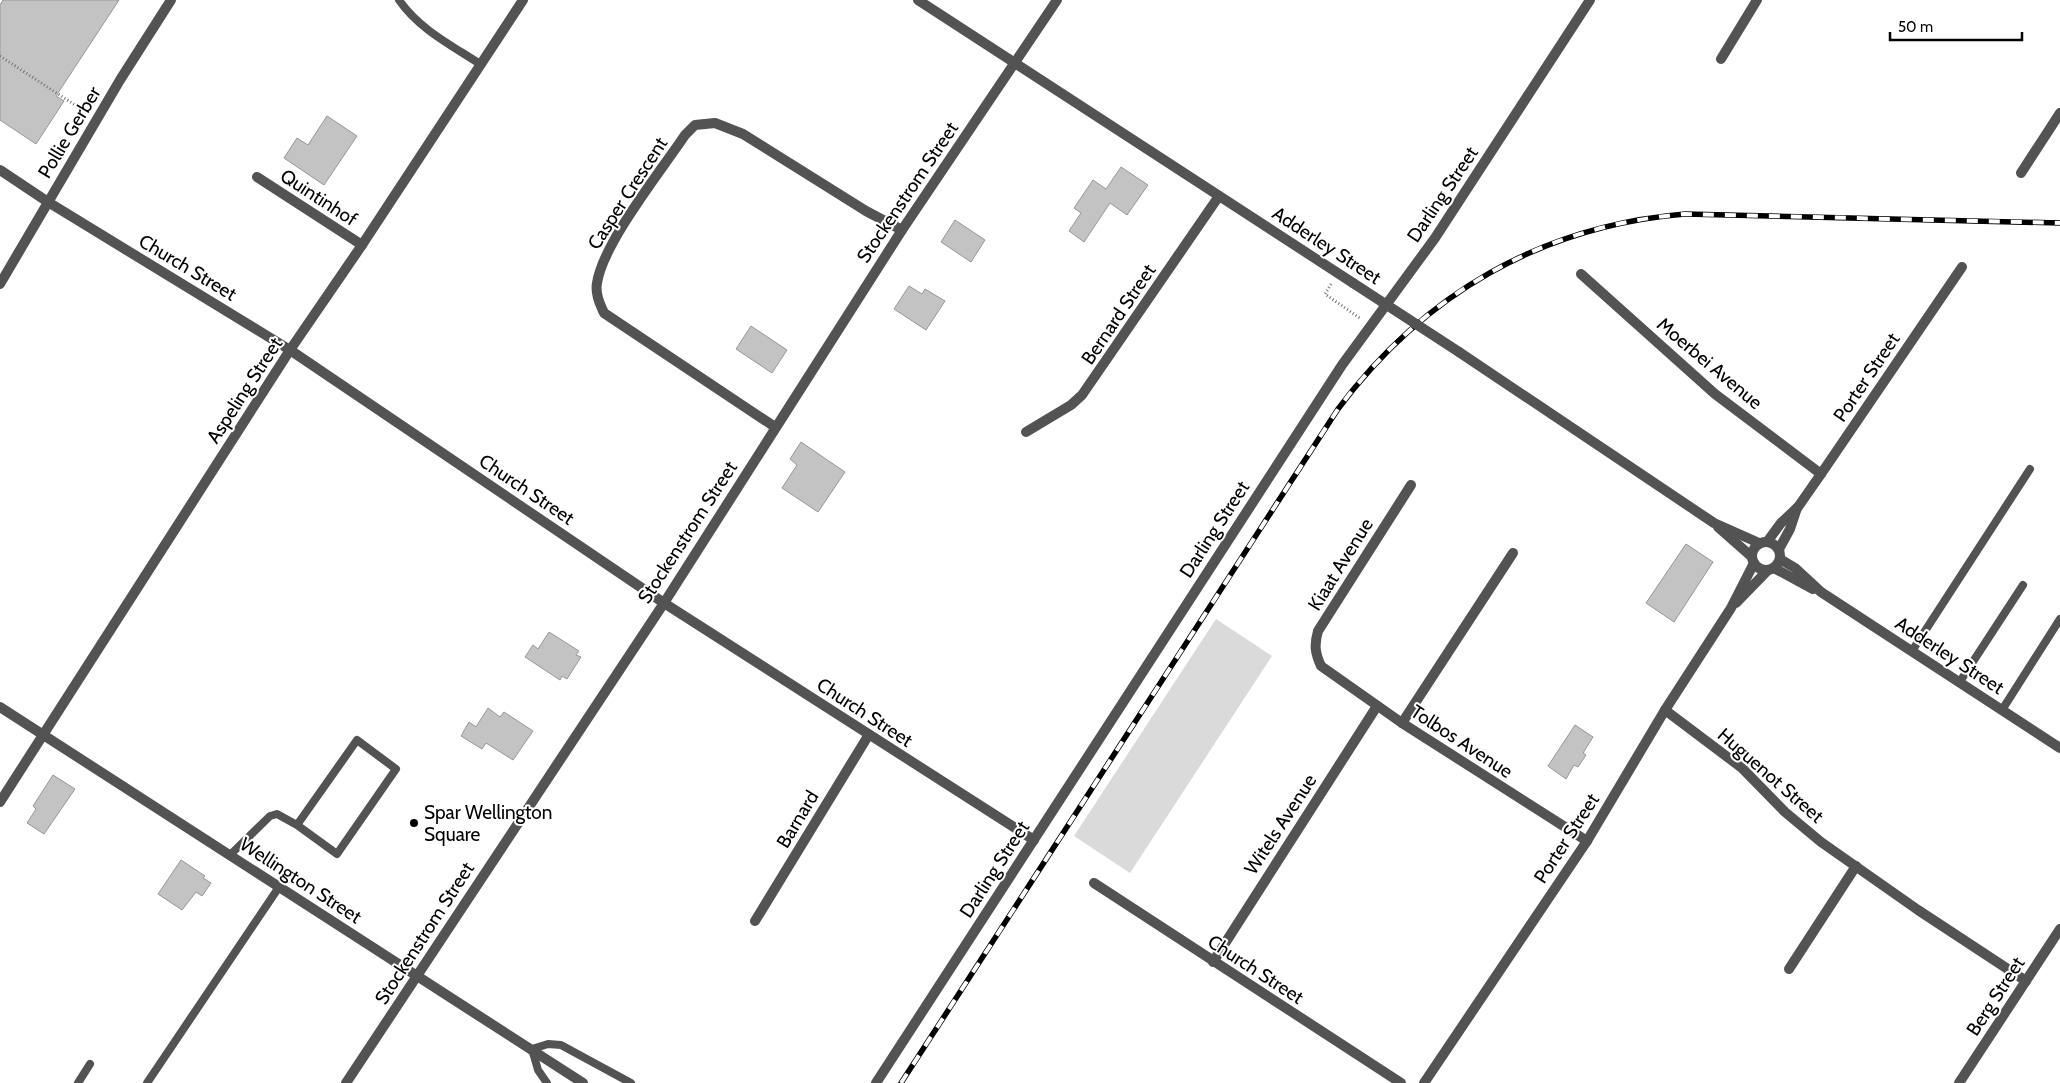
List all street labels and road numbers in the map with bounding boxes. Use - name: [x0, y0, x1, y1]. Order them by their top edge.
- street label: Pollie Gerber: [33, 82, 106, 182]
- street label: Stockenstrom Street: [852, 117, 963, 267]
- street label: Casper Crescent: [583, 132, 673, 254]
- street label: Darling Street: [1402, 142, 1483, 247]
- street label: Quintinhof: [276, 164, 362, 231]
- street label: Adderley Street: [1268, 202, 1386, 289]
- street label: Church Street: [135, 229, 241, 306]
- street label: Bernard Street: [1076, 259, 1161, 369]
- street label: Moerbei Avenue: [1652, 313, 1767, 414]
- street label: Porter Street: [1828, 328, 1905, 426]
- street label: Aspeling Street: [202, 333, 287, 448]
- street label: Church Street: [475, 449, 579, 530]
- street label: Stockenstrom Street: [633, 456, 742, 608]
- street label: Darling Street: [1175, 476, 1254, 582]
- street label: Kiaat Avenue: [1303, 514, 1378, 615]
- street label: Adderley Street: [1891, 612, 2009, 699]
- street label: Church Street: [812, 673, 918, 752]
- street label: Tolbos Avenue: [1406, 700, 1517, 783]
- street label: Huguenot Street: [1713, 723, 1829, 828]
- street label: Witels Avenue: [1240, 770, 1321, 879]
- street label: Barnard: [771, 787, 823, 852]
- street label: Porter Street: [1529, 789, 1604, 887]
- street label: Darling Street: [955, 816, 1034, 922]
- street label: Wellington Street: [236, 833, 366, 929]
- street label: Stockenstrom Street: [370, 857, 479, 1009]
- street label: Church Street: [1203, 930, 1309, 1009]
- street label: Berg Street: [1961, 952, 2030, 1040]

